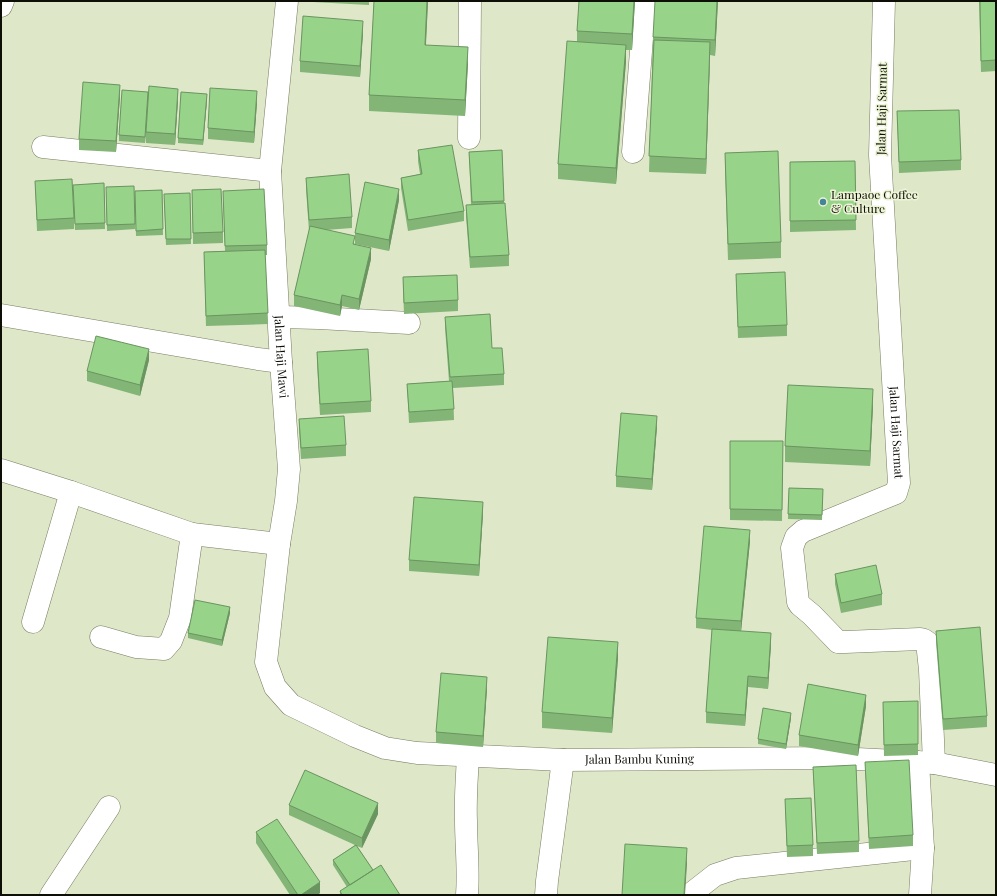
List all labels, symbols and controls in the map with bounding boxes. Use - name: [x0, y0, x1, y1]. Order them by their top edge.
- street label: Jalan Haji Sarmat: [872, 62, 890, 156]
- place label: Lampaoe Coffee & Culture: [831, 186, 918, 216]
- marker: Lampaoe Coffee & Culture: [818, 197, 828, 207]
- street label: Jalan Haji Mawi: [271, 314, 293, 399]
- street label: Jalan Haji Sarmat: [886, 385, 908, 480]
- street label: Jalan Bambu Kuning: [584, 750, 695, 767]

